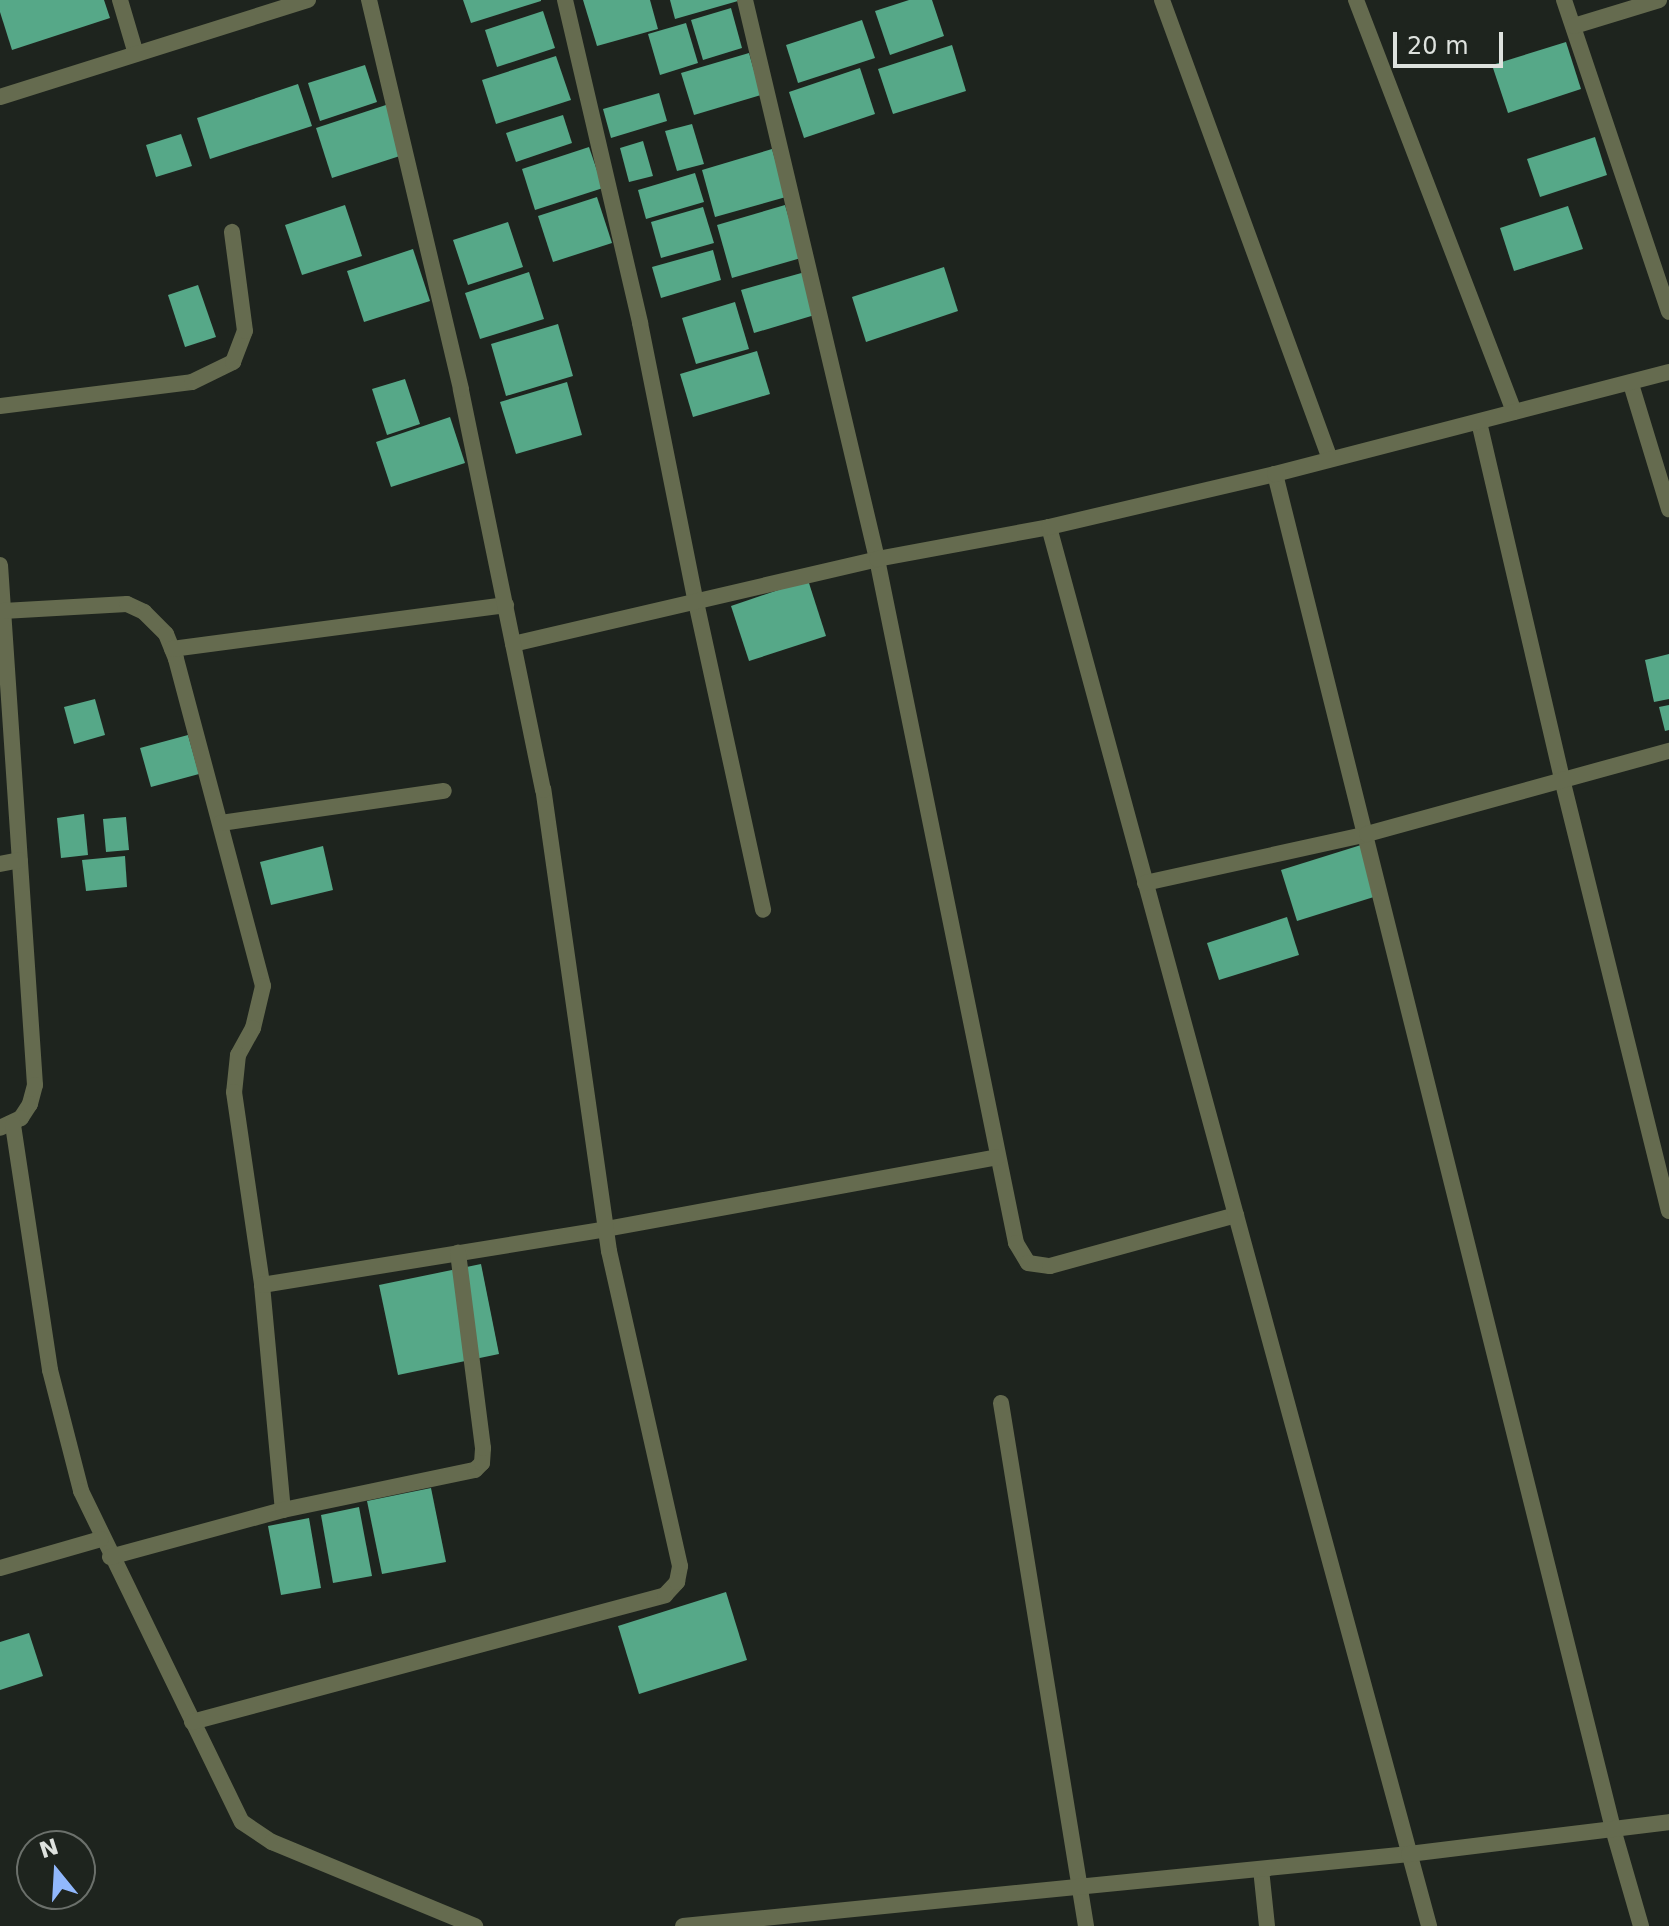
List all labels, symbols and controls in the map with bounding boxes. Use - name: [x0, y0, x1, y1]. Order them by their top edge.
- scale bar: [1397, 16, 1507, 66]
- text: 20 m: [1407, 32, 1469, 60]
- north arrow: [16, 1830, 96, 1910]
- text: N: [36, 1834, 62, 1863]

